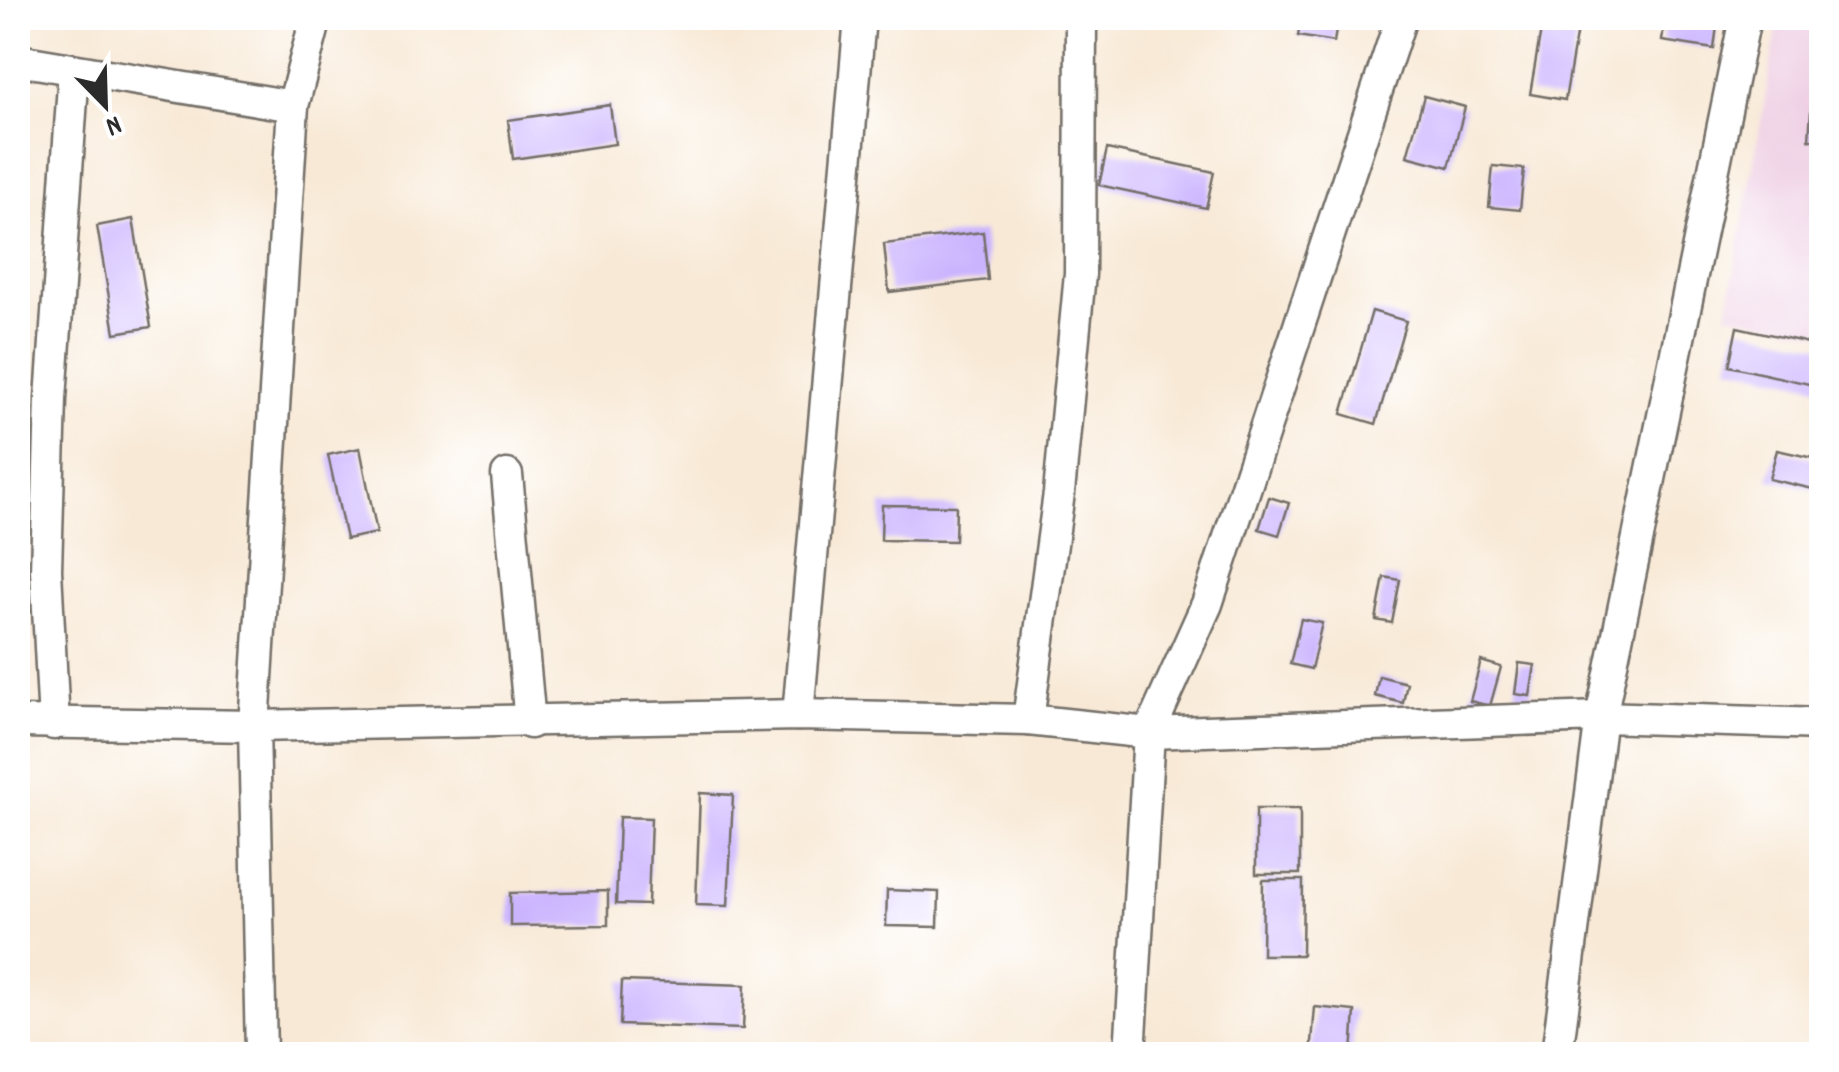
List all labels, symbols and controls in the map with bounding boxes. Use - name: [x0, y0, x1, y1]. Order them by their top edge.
- north arrow: [55, 55, 155, 155]
- text: N: [99, 102, 127, 145]

